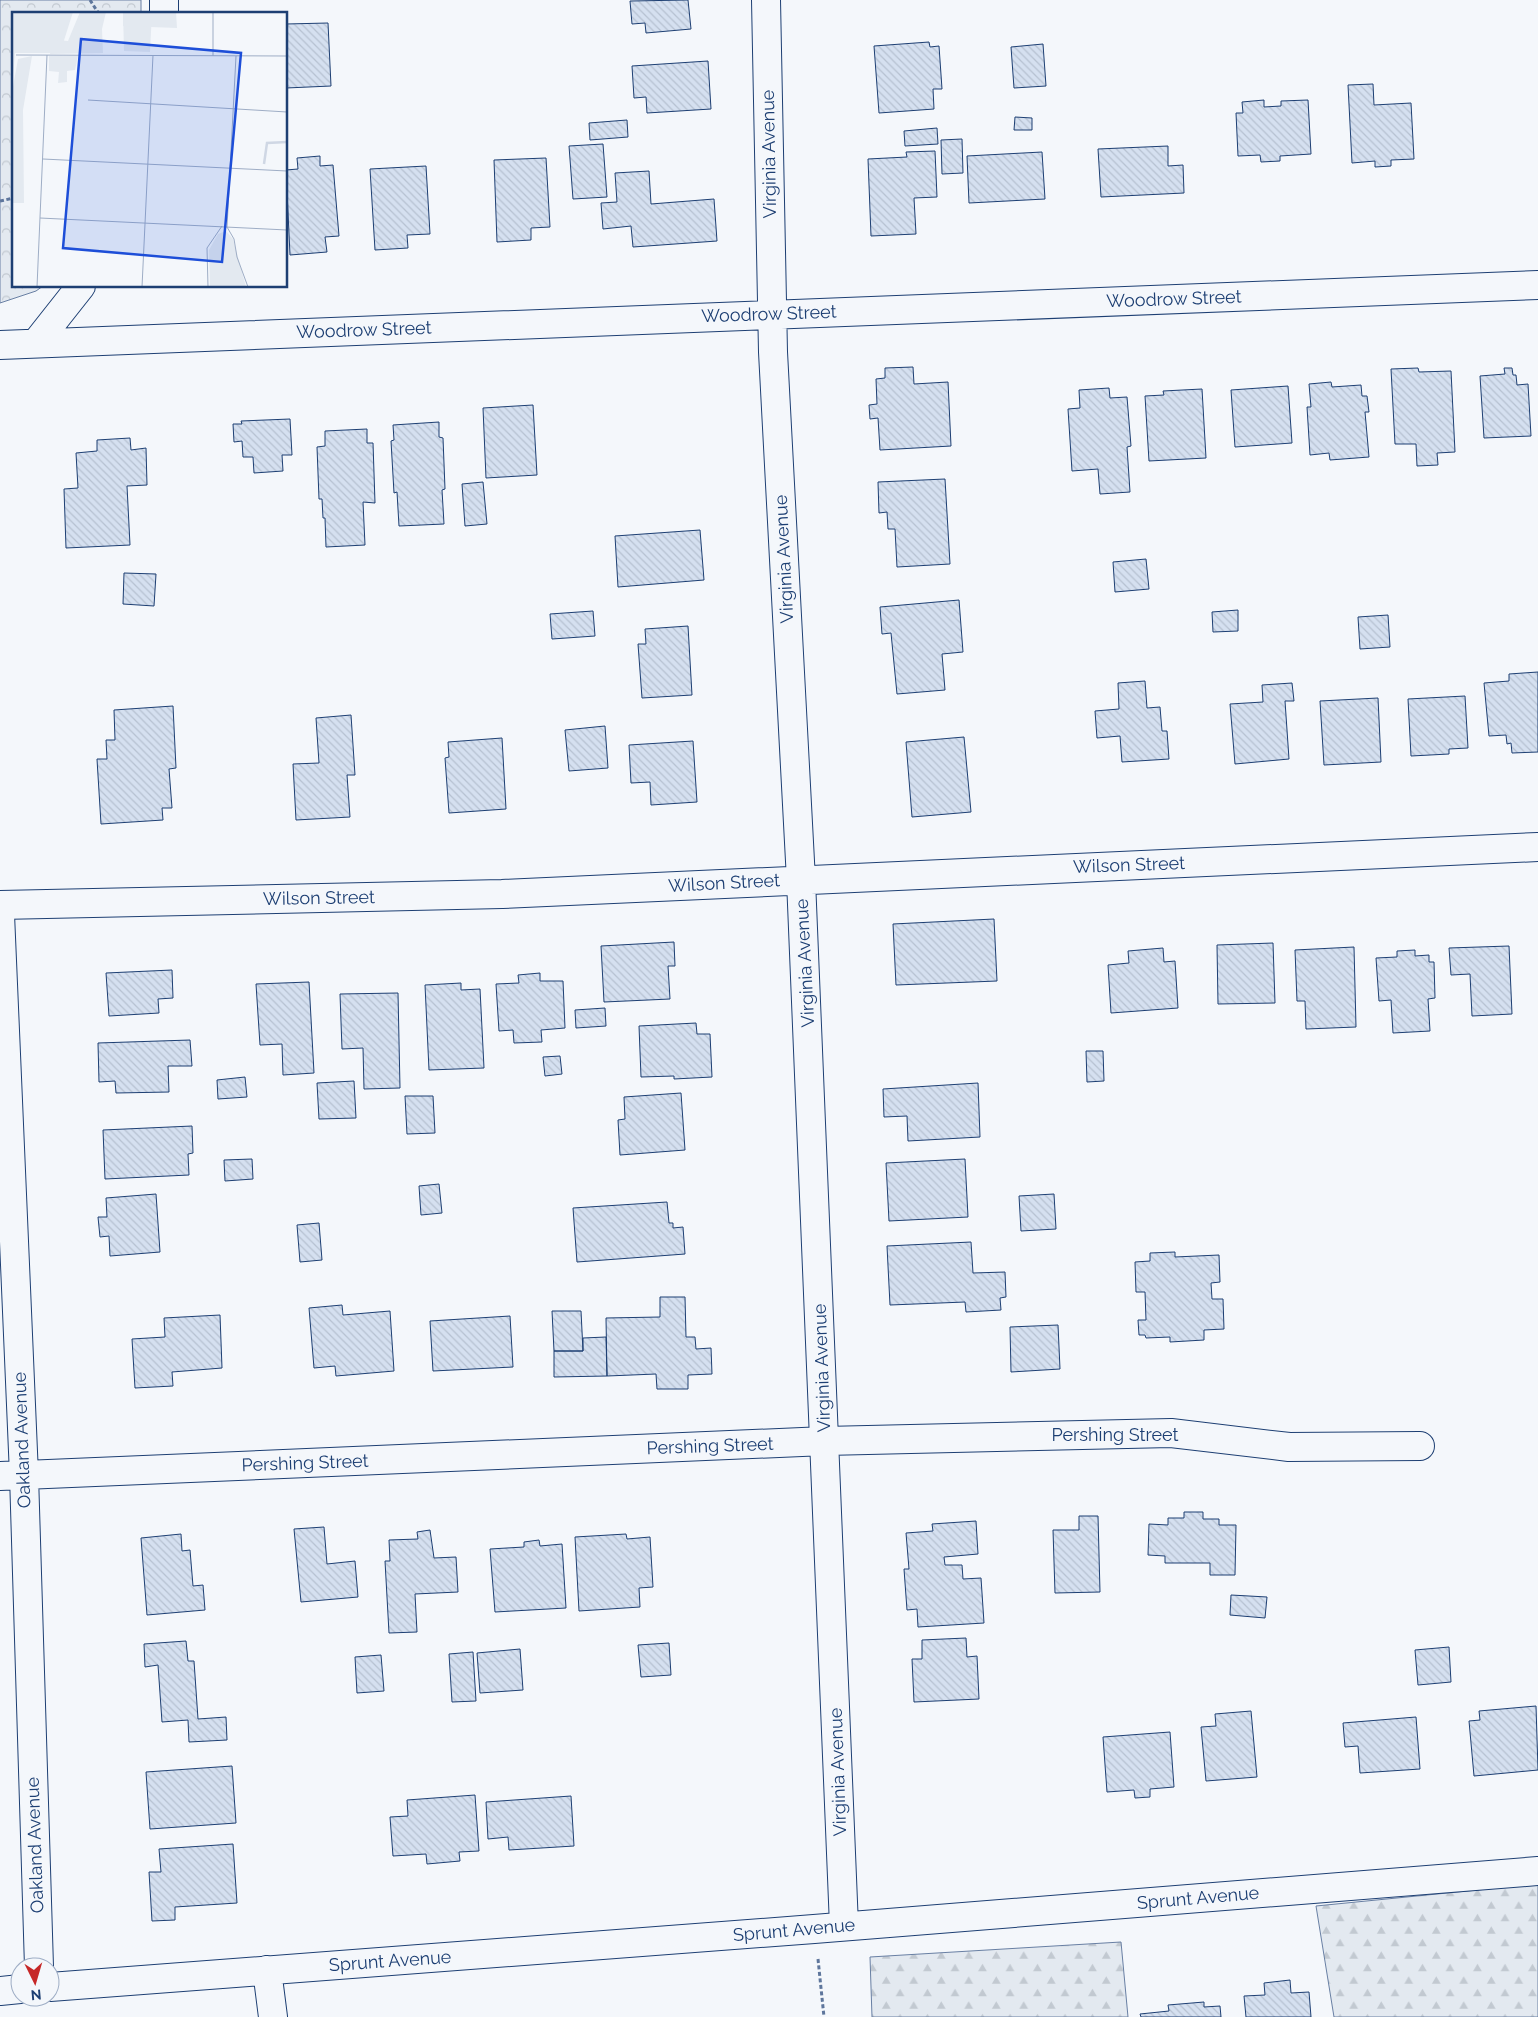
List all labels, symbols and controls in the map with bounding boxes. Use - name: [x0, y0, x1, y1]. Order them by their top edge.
- inset map: [12, 12, 288, 288]
- street label: Virginia Avenue: [757, 89, 780, 219]
- street label: Woodrow Street: [1106, 286, 1242, 311]
- street label: Woodrow Street: [701, 301, 837, 326]
- street label: Woodrow Street: [296, 317, 432, 342]
- street label: Virginia Avenue: [770, 494, 797, 624]
- street label: Wilson Street: [1073, 852, 1185, 877]
- street label: Wilson Street: [667, 869, 780, 896]
- street label: Wilson Street: [263, 886, 375, 909]
- street label: Virginia Avenue: [791, 898, 818, 1028]
- street label: Virginia Avenue: [809, 1303, 834, 1433]
- street label: Oakland Avenue: [9, 1371, 34, 1509]
- street label: Pershing Street: [1051, 1424, 1179, 1445]
- street label: Pershing Street: [646, 1433, 774, 1458]
- street label: Pershing Street: [241, 1450, 369, 1475]
- street label: Virginia Avenue: [825, 1707, 850, 1837]
- street label: Oakland Avenue: [22, 1776, 47, 1914]
- street label: Sprunt Avenue: [1136, 1882, 1260, 1913]
- street label: Sprunt Avenue: [732, 1914, 856, 1945]
- street label: Sprunt Avenue: [328, 1946, 452, 1975]
- north arrow: [10, 1957, 60, 2007]
- text: N: [30, 1987, 42, 2003]

